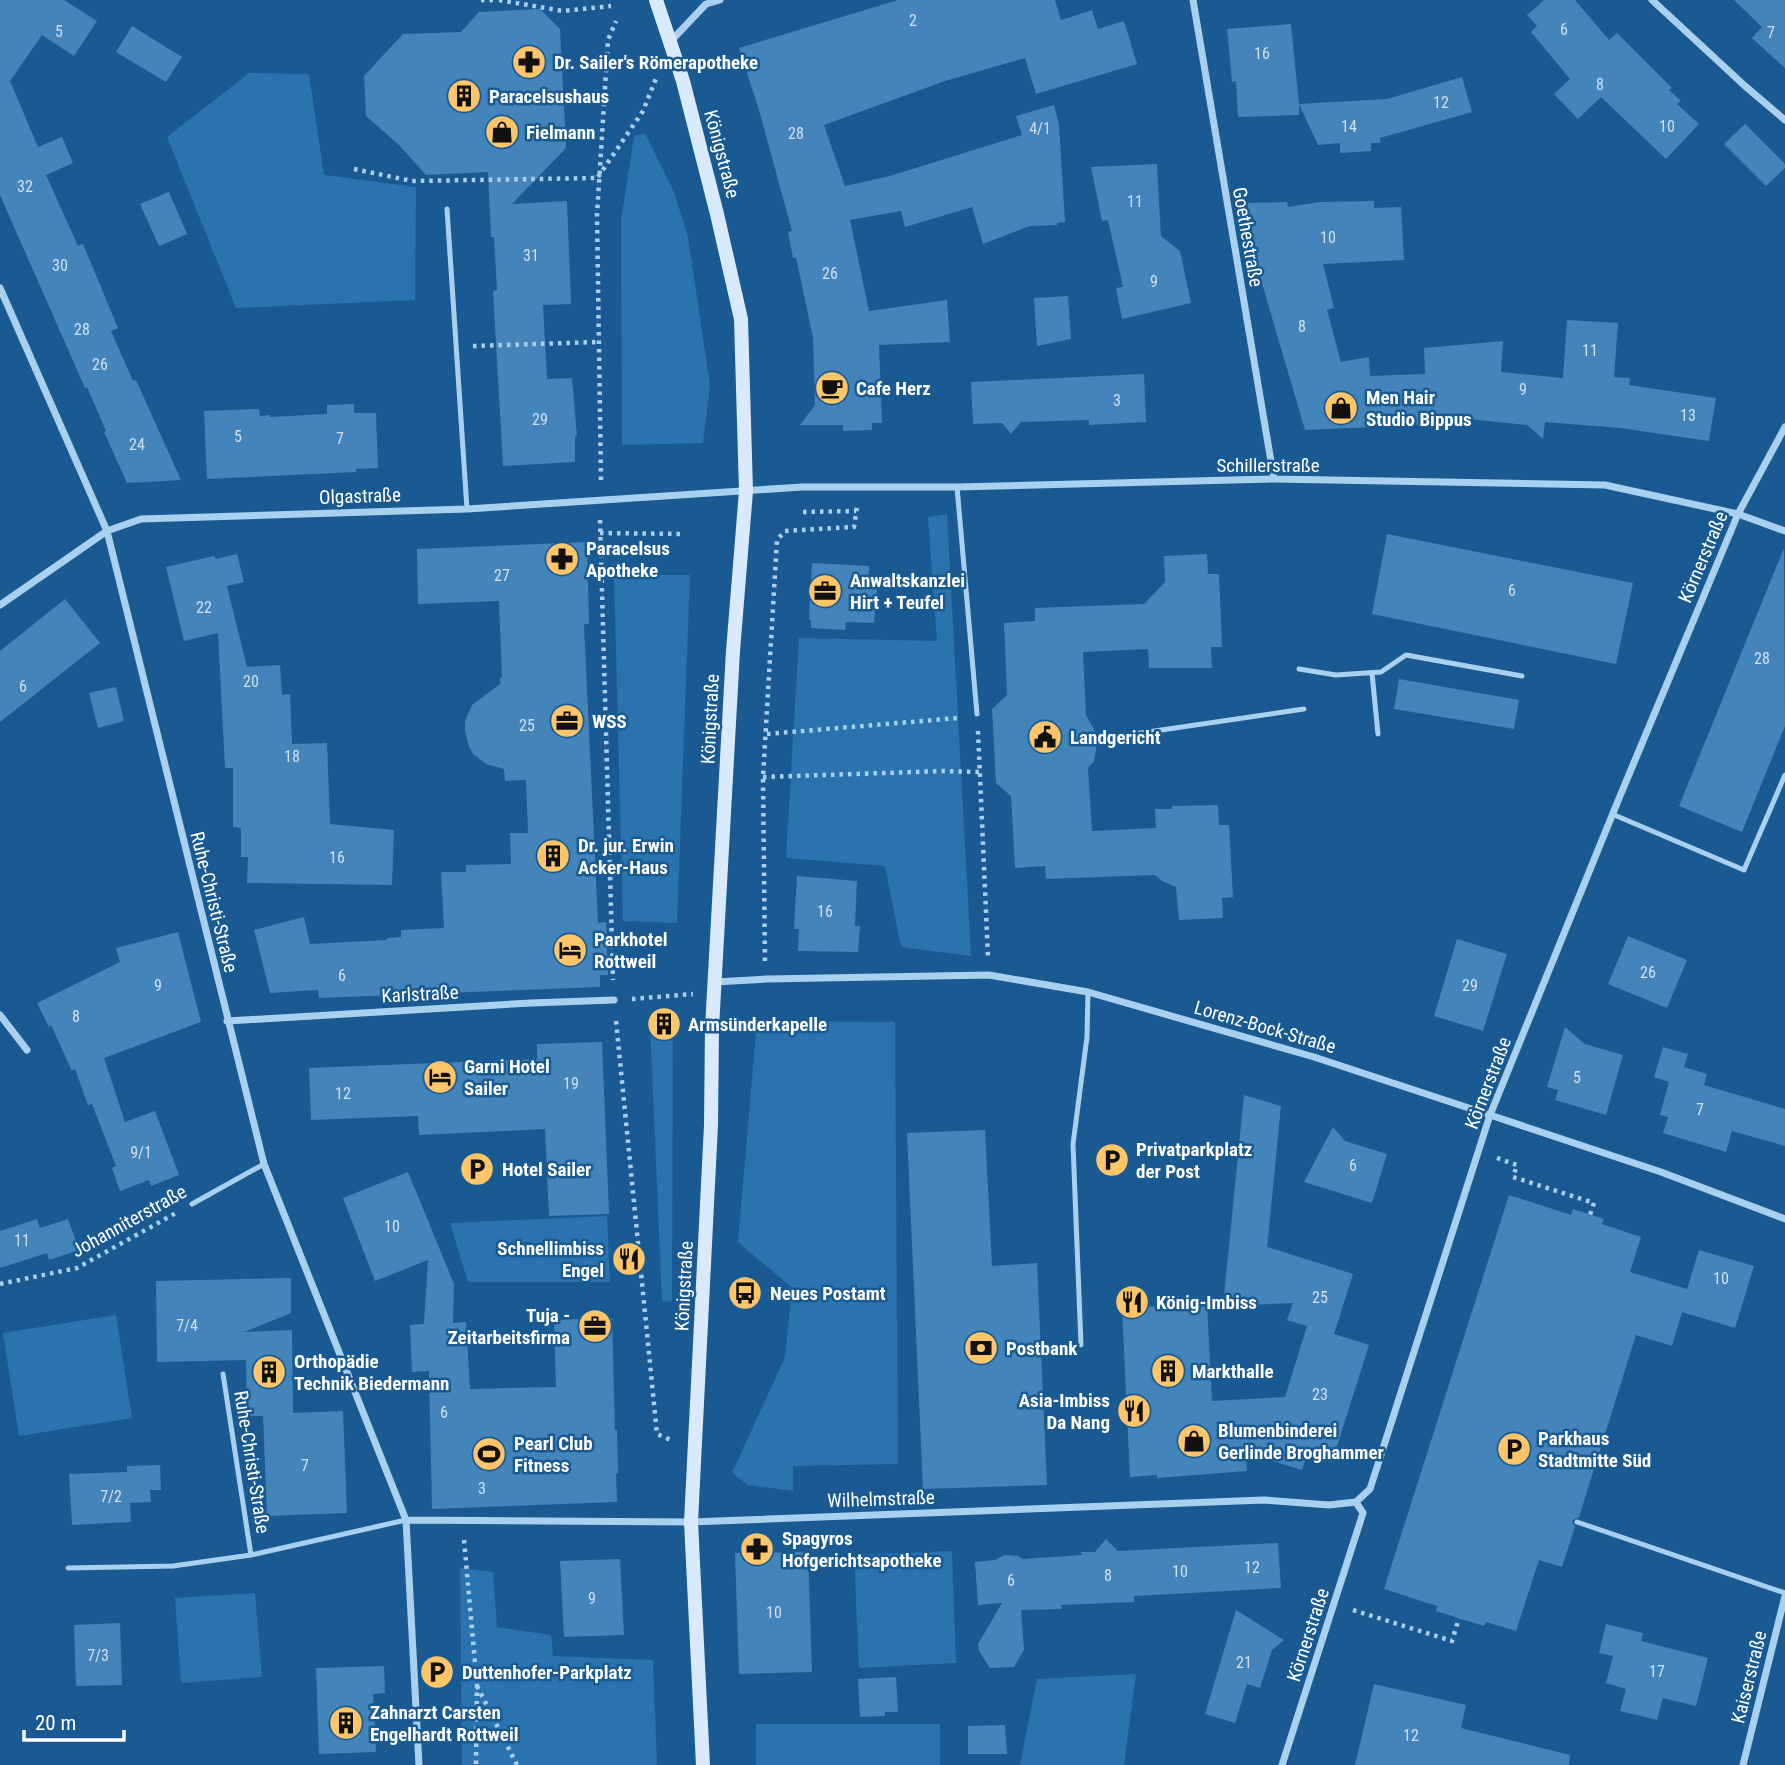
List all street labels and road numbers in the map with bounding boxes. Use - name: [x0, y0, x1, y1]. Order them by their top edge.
- street label: Königstraße: [699, 107, 745, 201]
- street label: Goethestraße: [1228, 185, 1268, 289]
- street label: Schillerstraße: [1216, 454, 1320, 477]
- street label: Olgastraße: [319, 483, 401, 509]
- street label: Körnerstraße: [1673, 508, 1733, 606]
- street label: Königstraße: [696, 673, 724, 765]
- street label: Ruhe-Christi-Straße: [185, 829, 243, 975]
- street label: Karlstraße: [381, 980, 459, 1008]
- street label: Lorenz-Bock-Straße: [1192, 996, 1338, 1058]
- street label: Körnerstraße: [1460, 1034, 1516, 1132]
- street label: Johanniterstraße: [68, 1180, 191, 1262]
- street label: Königstraße: [670, 1240, 698, 1332]
- street label: Ruhe-Christi-Straße: [229, 1389, 275, 1535]
- street label: Wilhelmstraße: [827, 1486, 935, 1512]
- street label: Körnerstraße: [1282, 1585, 1334, 1685]
- street label: Kaiserstraße: [1726, 1628, 1772, 1726]

